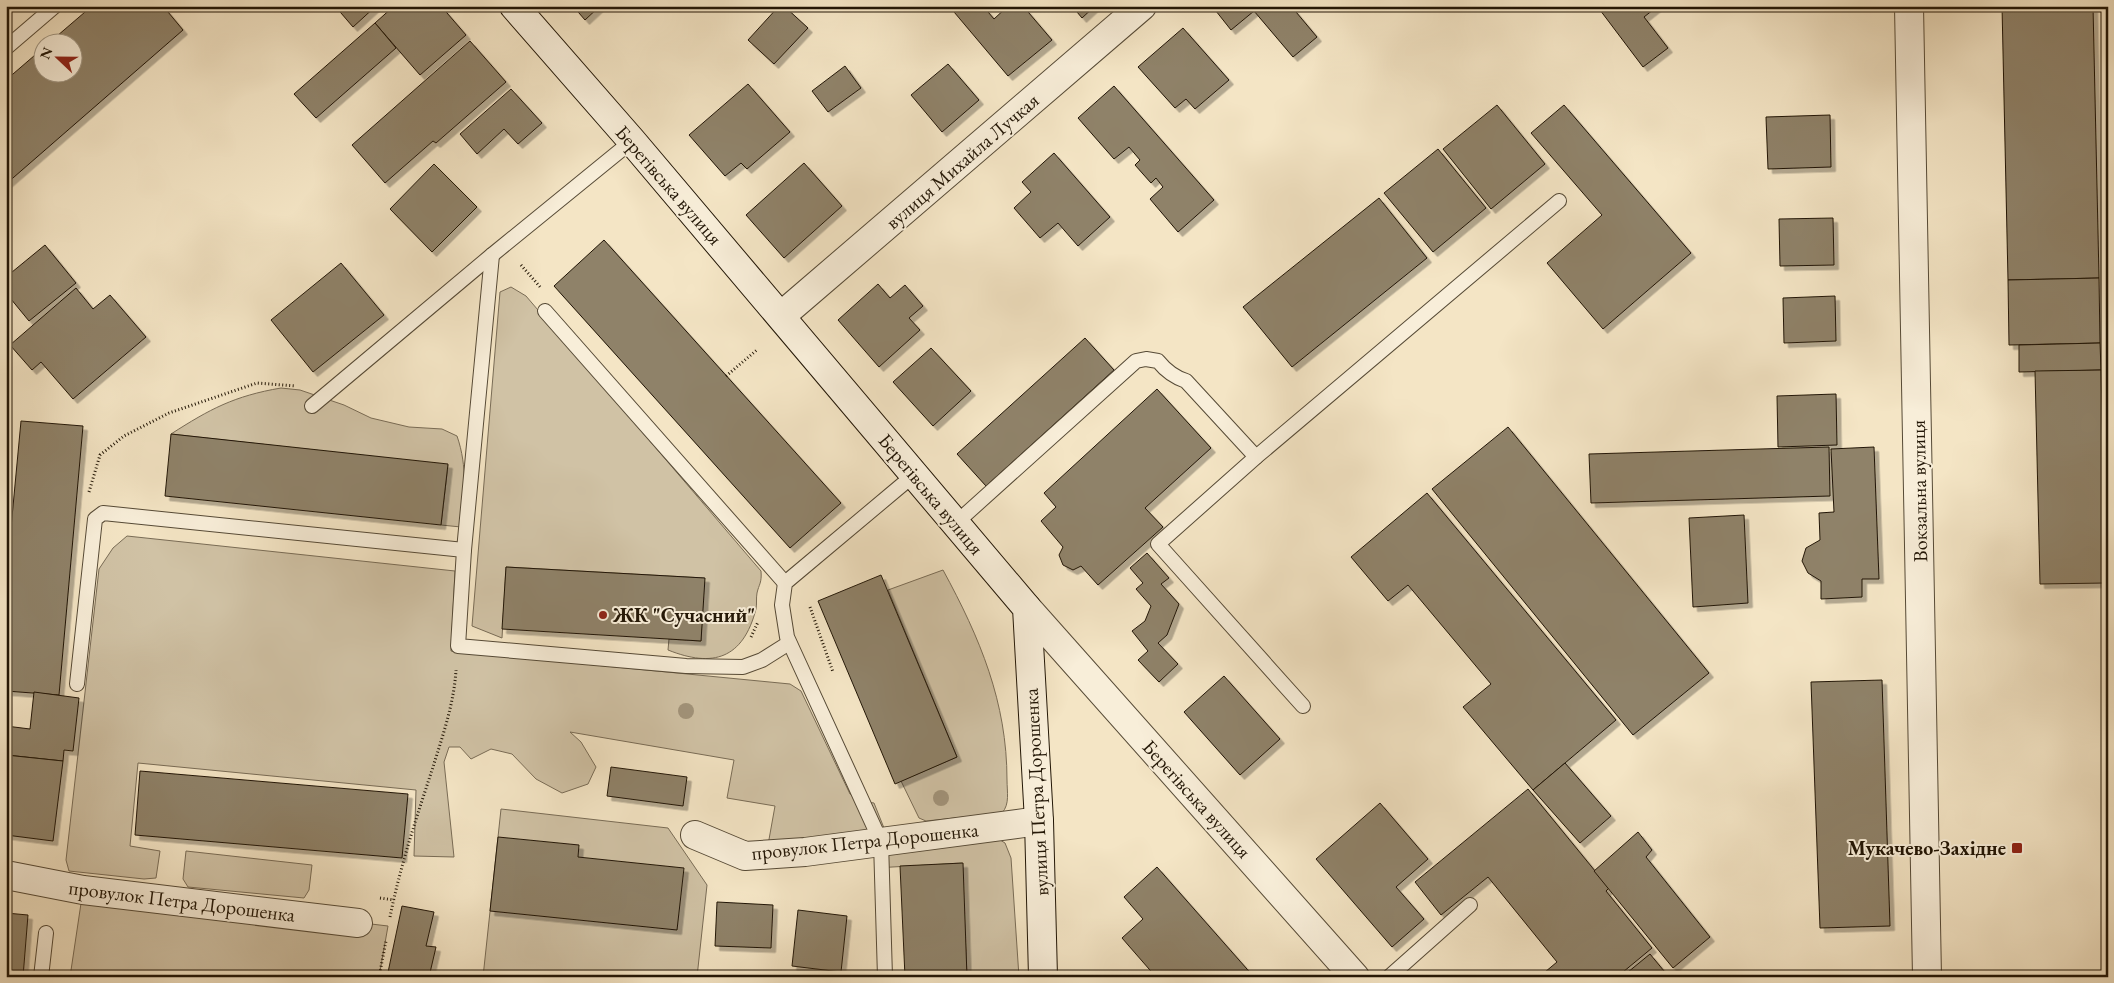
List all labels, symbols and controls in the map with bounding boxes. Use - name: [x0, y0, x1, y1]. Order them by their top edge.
- north arrow: [32, 32, 82, 82]
- text: N: [35, 44, 57, 62]
- street label: вулиця Михайла Лучкая: [880, 87, 1044, 235]
- street label: Берегівська вулиця: [610, 120, 728, 251]
- street label: Вокзальна вулиця: [1905, 420, 1933, 562]
- street label: Берегівська вулиця: [873, 428, 989, 560]
- place label: ЖК "Сучасний": [612, 602, 755, 628]
- marker: ЖК "Сучасний": [597, 609, 609, 621]
- street label: вулиця Петра Дорошенка: [1018, 687, 1054, 897]
- street label: Берегівська вулиця: [1137, 734, 1257, 864]
- street label: провулок Петра Дорошенка: [750, 816, 980, 866]
- place label: Мукачево-Західне: [1848, 835, 2006, 861]
- marker: Мукачево-Західне: [2010, 841, 2024, 855]
- street label: провулок Петра Дорошенка: [67, 874, 297, 928]

